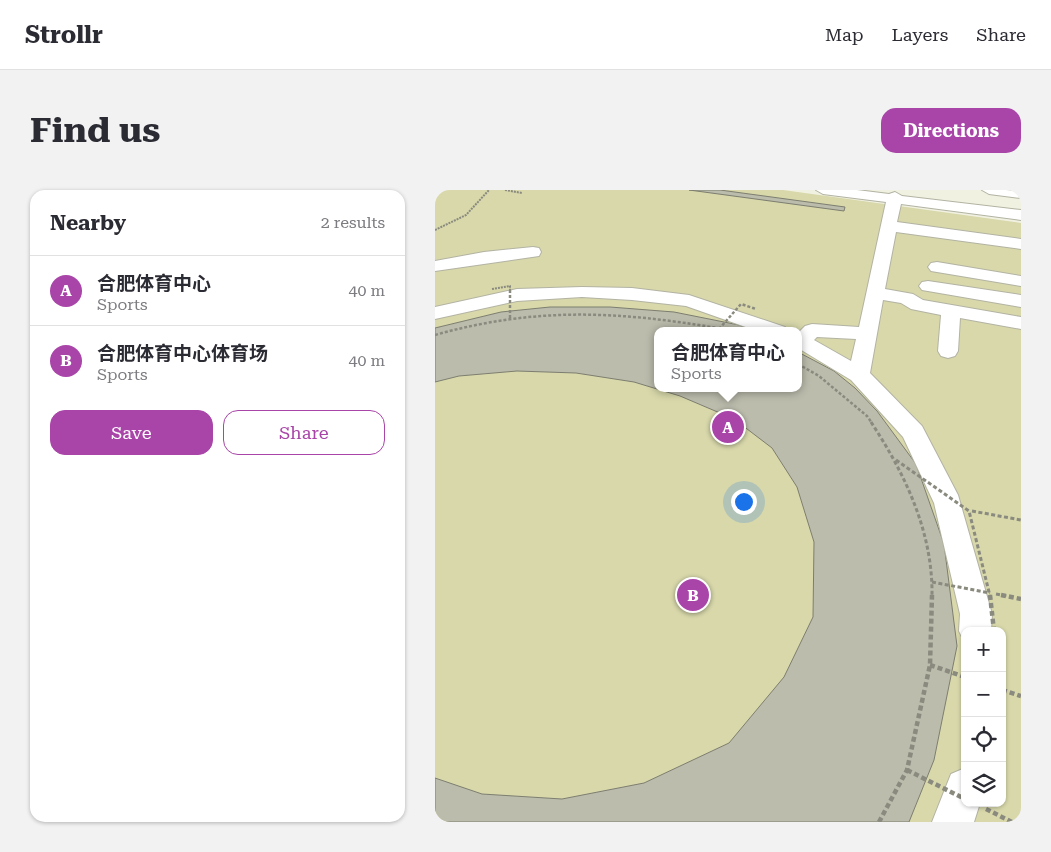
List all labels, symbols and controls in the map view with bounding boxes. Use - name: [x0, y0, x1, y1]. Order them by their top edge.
- text: Strollr: [25, 21, 103, 49]
- text: Map: [825, 24, 864, 45]
- text: Layers: [892, 24, 948, 45]
- text: Share: [976, 24, 1026, 45]
- button: Directions: [881, 108, 1021, 153]
- text: Find us: [30, 110, 160, 151]
- text: Nearby: [50, 211, 126, 235]
- text: 2 results: [321, 213, 385, 232]
- text: 合肥体育中心: [97, 272, 211, 295]
- text: A: [60, 281, 72, 300]
- text: 40 m: [348, 281, 385, 300]
- text: Sports: [97, 295, 148, 314]
- popup: [654, 327, 802, 392]
- text: 合肥体育中心: [671, 341, 785, 364]
- text: 合肥体育中心体育场: [97, 342, 268, 365]
- text: B: [60, 351, 72, 370]
- text: 40 m: [348, 351, 385, 370]
- text: Sports: [671, 364, 722, 383]
- text: Sports: [97, 365, 148, 384]
- pin: A: [712, 408, 744, 446]
- button: Save: [50, 410, 213, 455]
- button: Share: [223, 410, 385, 455]
- your location: [731, 489, 757, 515]
- pin: B: [677, 576, 709, 614]
- map controls: [961, 627, 1006, 807]
- button: +: [961, 627, 1006, 672]
- button: −: [961, 672, 1006, 717]
- button: locate: [961, 717, 1006, 762]
- button: layers: [961, 762, 1006, 807]

